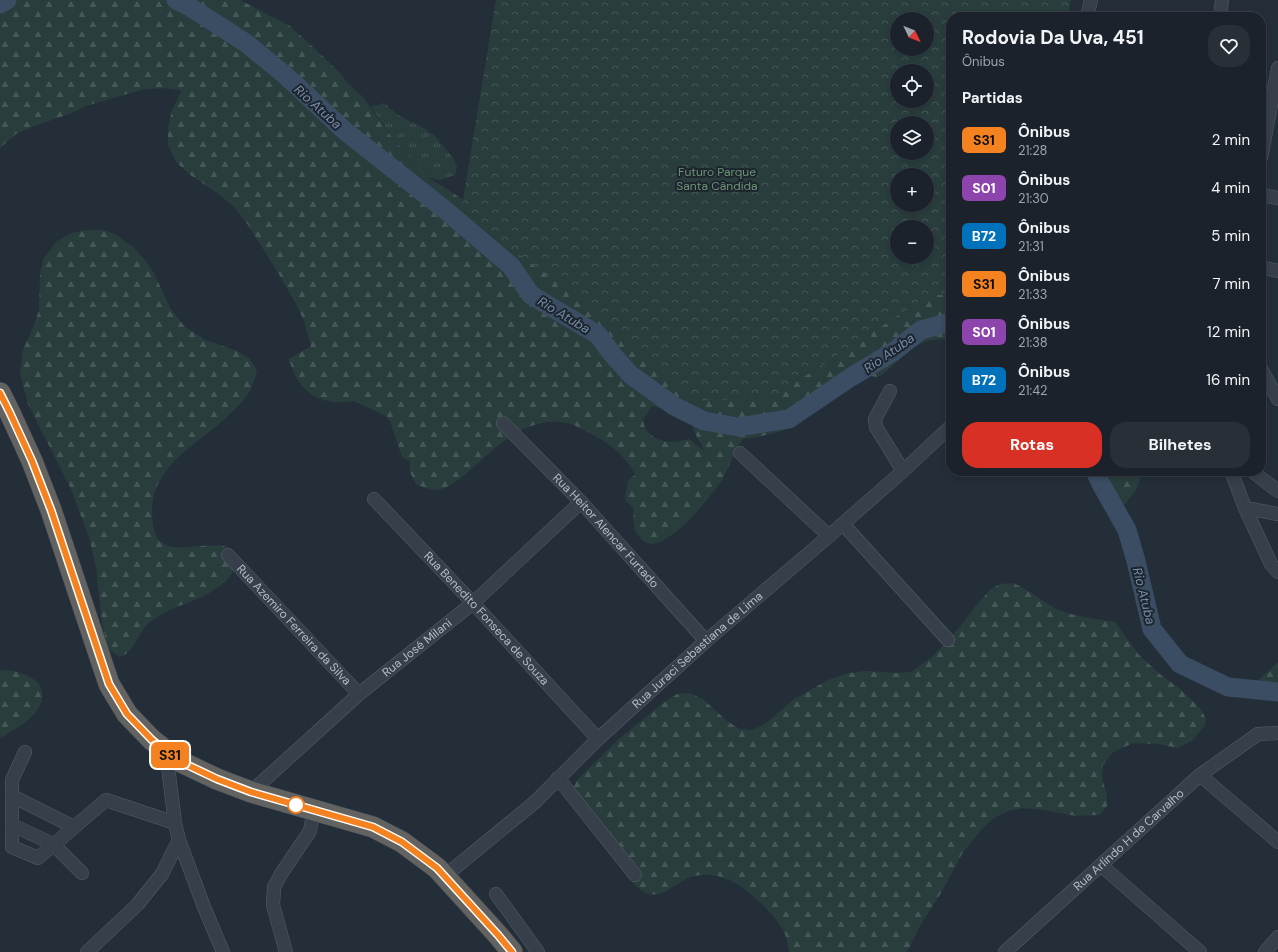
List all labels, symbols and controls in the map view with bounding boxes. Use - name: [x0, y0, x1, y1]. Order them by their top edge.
- north arrow: [890, 12, 934, 56]
- map controls: [890, 12, 934, 264]
- text: Rodovia Da Uva, 451: [962, 25, 1144, 50]
- button: heart: [1208, 25, 1250, 67]
- text: Ônibus: [962, 53, 1005, 70]
- button: locate: [890, 64, 934, 108]
- water label: Rio Atuba: [291, 81, 345, 133]
- text: Partidas: [962, 88, 1023, 108]
- button: layers: [890, 116, 934, 160]
- text: Ônibus: [1018, 122, 1070, 142]
- text: 2 min: [1212, 130, 1250, 150]
- text: S31: [973, 131, 995, 149]
- text: 21:28: [1018, 142, 1047, 159]
- park label: Futuro Parque Santa Cândida: [676, 164, 758, 194]
- button: +: [890, 168, 934, 212]
- text: Ônibus: [1018, 170, 1070, 190]
- text: 4 min: [1211, 178, 1250, 198]
- text: S01: [972, 179, 996, 197]
- text: 21:30: [1018, 190, 1049, 207]
- text: Ônibus: [1018, 218, 1070, 238]
- button: −: [890, 220, 934, 264]
- text: 5 min: [1211, 226, 1250, 246]
- text: B72: [972, 227, 996, 245]
- text: 21:31: [1018, 238, 1044, 255]
- text: Ônibus: [1018, 266, 1070, 286]
- text: 7 min: [1212, 274, 1250, 294]
- text: S31: [973, 275, 995, 293]
- text: 21:33: [1018, 286, 1048, 303]
- water label: Rio Atuba: [535, 293, 593, 337]
- text: Ônibus: [1018, 314, 1070, 334]
- text: 12 min: [1207, 322, 1250, 342]
- text: S01: [972, 323, 996, 341]
- water label: Rio Atuba: [860, 329, 918, 377]
- text: 21:38: [1018, 334, 1048, 351]
- text: Ônibus: [1018, 362, 1070, 382]
- text: 16 min: [1206, 370, 1250, 390]
- text: B72: [972, 371, 996, 389]
- text: 21:42: [1018, 382, 1048, 399]
- button: Rotas: [962, 422, 1102, 468]
- button: Bilhetes: [1110, 422, 1250, 468]
- street label: Rua Heitor Alencar Furtado: [549, 470, 663, 591]
- street label: Rua Benedito Fonseca de Souza: [420, 548, 553, 689]
- street label: Rua Azemiro Ferreira da Silva: [233, 561, 355, 689]
- water label: Rio Atuba: [1129, 566, 1159, 626]
- street label: Rua Juraci Sebastiana de Lima: [629, 588, 766, 712]
- street label: Rua José Milani: [379, 615, 455, 680]
- line badge: S31: [147, 742, 193, 768]
- text: S31: [159, 746, 181, 764]
- street label: Rua Arlindo H de Carvalho: [1070, 785, 1187, 894]
- unlabelled marker: [287, 796, 305, 814]

